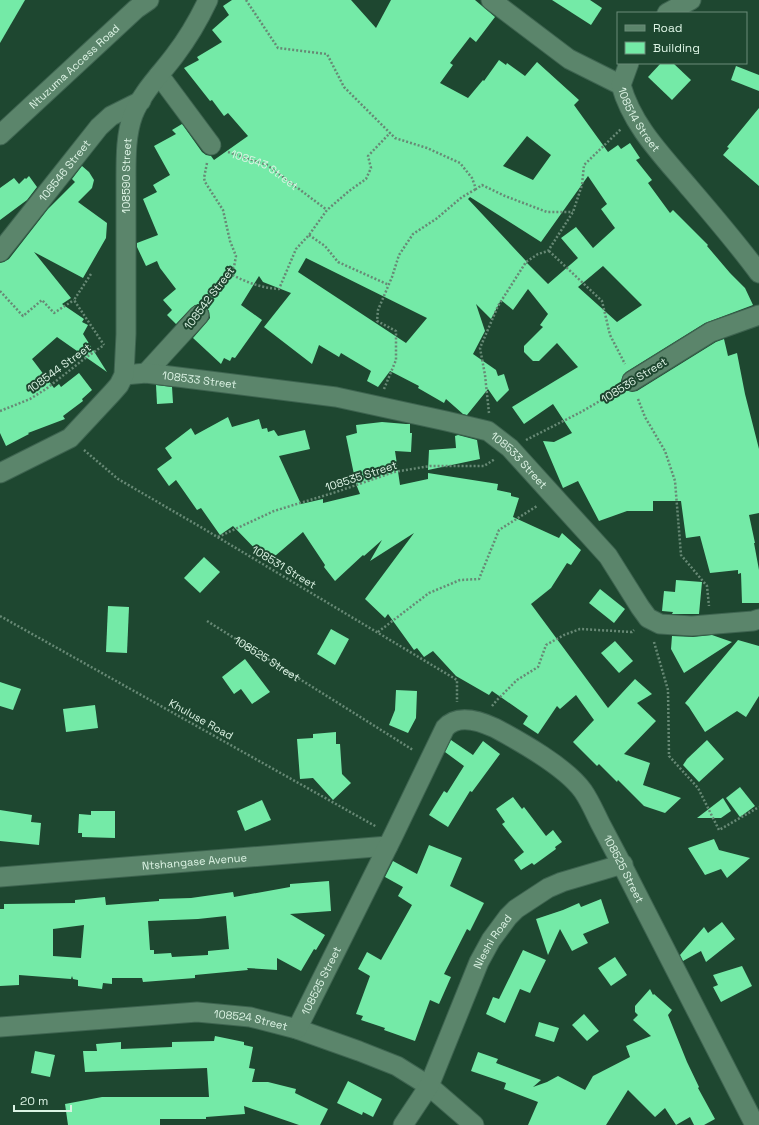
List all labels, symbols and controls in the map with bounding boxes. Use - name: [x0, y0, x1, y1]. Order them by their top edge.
- legend: [617, 12, 747, 64]
- text: Road: [653, 20, 682, 36]
- street label: Ntuzuma Access Road: [26, 21, 122, 112]
- text: Building: [653, 40, 700, 56]
- street label: 108514 Street: [615, 85, 663, 155]
- street label: 108546 Street: [36, 137, 93, 204]
- street label: 108590 Street: [119, 137, 135, 213]
- street label: 108543 Street: [229, 146, 301, 193]
- street label: 108542 Street: [181, 264, 237, 332]
- street label: 108544 Street: [24, 340, 94, 396]
- street label: 108536 Street: [599, 354, 669, 406]
- street label: 108533 Street: [161, 368, 238, 391]
- street label: 108533 Street: [488, 429, 550, 491]
- street label: 108535 Street: [323, 458, 399, 494]
- street label: 108531 Street: [249, 542, 319, 592]
- street label: 108525 Street: [232, 633, 303, 684]
- street label: Khuluse Road: [166, 696, 236, 742]
- street label: 108525 Street: [601, 832, 647, 905]
- street label: Ntshangase Avenue: [141, 850, 247, 873]
- street label: Nleshi Road: [470, 912, 515, 971]
- street label: 108525 Street: [298, 944, 344, 1017]
- street label: 108524 Street: [213, 1007, 289, 1033]
- scale bar: [14, 1087, 71, 1113]
- text: 20 m: [20, 1093, 48, 1109]

